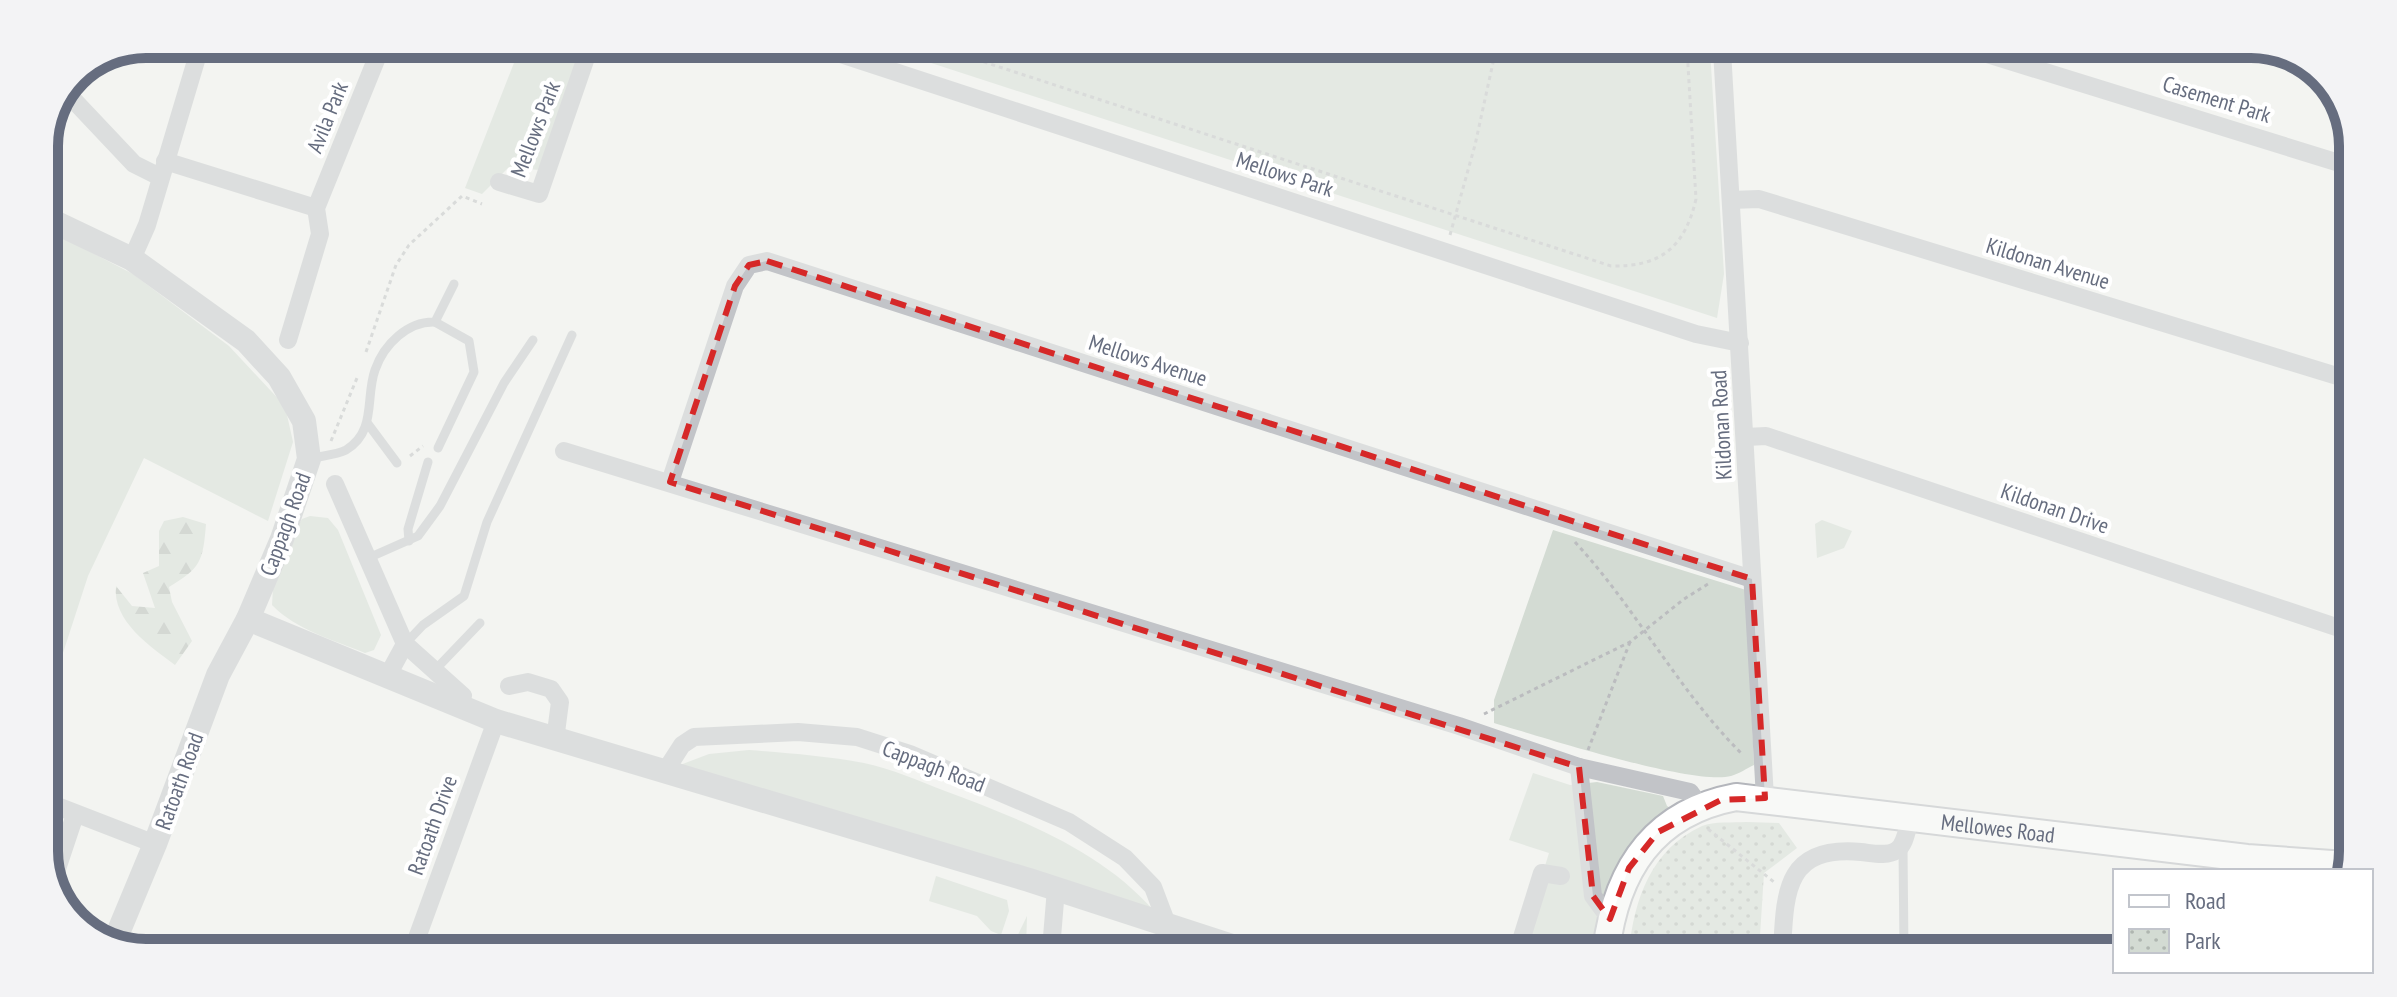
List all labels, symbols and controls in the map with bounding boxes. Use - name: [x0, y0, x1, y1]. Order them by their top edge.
- street label: Casement Park: [2160, 69, 2275, 129]
- street label: Avila Park: [300, 77, 354, 157]
- street label: Mellows Park: [504, 77, 566, 181]
- street label: Mellows Park: [1233, 145, 1338, 203]
- street label: Kildonan Avenue: [1983, 231, 2113, 295]
- street label: Mellows Avenue: [1085, 328, 1211, 392]
- street label: Kildonan Road: [1704, 369, 1738, 481]
- street label: Cappagh Road: [253, 469, 317, 579]
- street label: Kildonan Drive: [1997, 476, 2113, 540]
- street label: Ratoath Road: [148, 729, 210, 833]
- street label: Cappagh Road: [879, 734, 989, 798]
- street label: Ratoath Drive: [401, 771, 463, 879]
- street label: Mellowes Road: [1940, 808, 2056, 849]
- legend: [2113, 869, 2373, 973]
- text: Road: [2185, 885, 2226, 916]
- text: Park: [2185, 925, 2221, 956]

